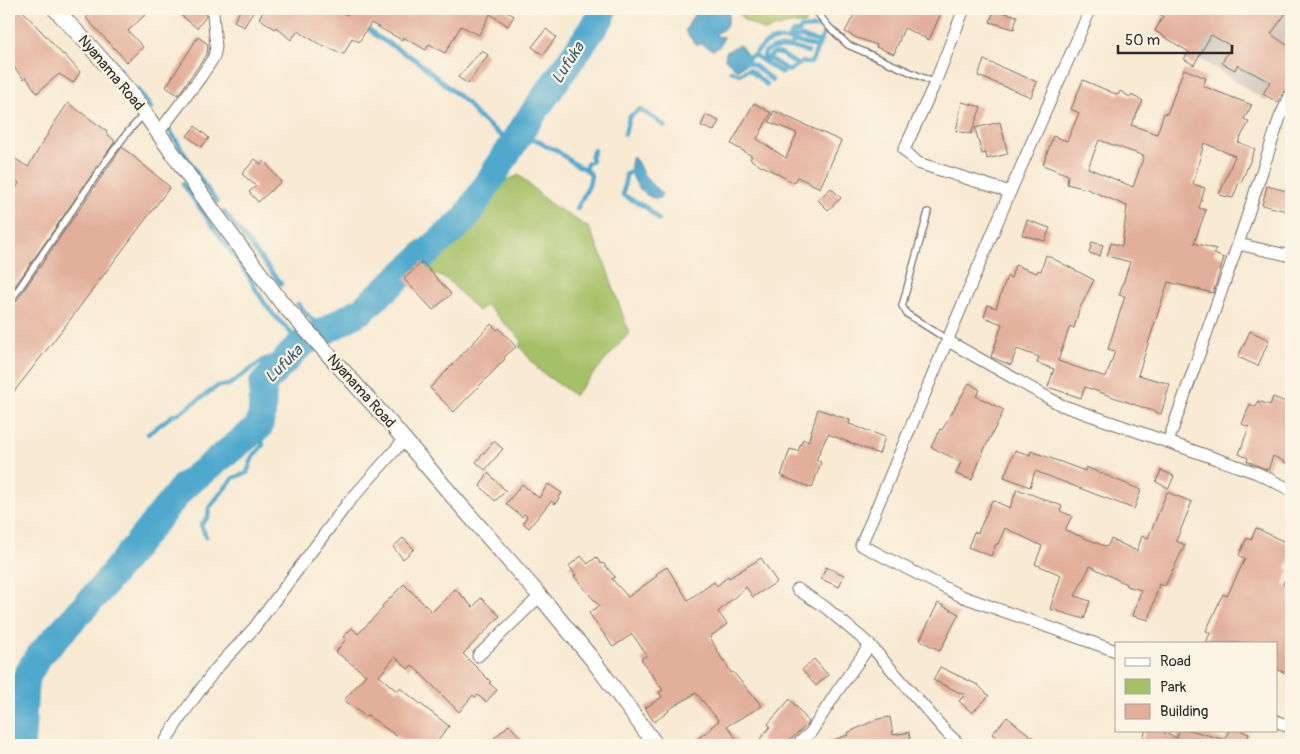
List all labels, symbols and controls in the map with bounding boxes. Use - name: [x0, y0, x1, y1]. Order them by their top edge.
- scale bar: [1118, 22, 1231, 54]
- street label: Nyanama Road: [74, 31, 148, 115]
- text: 50 m: [1125, 31, 1160, 50]
- water label: Lufuka: [547, 37, 590, 87]
- water label: Lufuka: [261, 340, 308, 387]
- street label: Nyanama Road: [323, 350, 399, 432]
- legend: [1115, 642, 1278, 732]
- text: Road: [1160, 652, 1191, 671]
- text: Park: [1160, 678, 1187, 697]
- text: Building: [1160, 702, 1208, 721]

